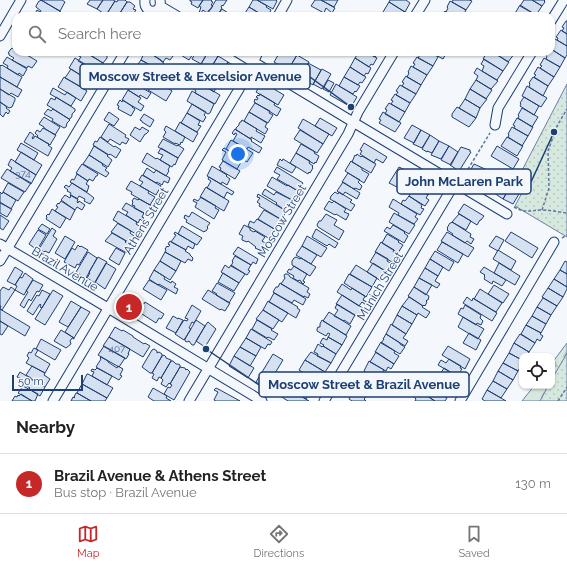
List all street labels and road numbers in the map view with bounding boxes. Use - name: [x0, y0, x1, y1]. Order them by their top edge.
- street label: Moscow Street: [255, 182, 309, 260]
- street label: Athens Street: [121, 185, 171, 257]
- street label: Brazil Avenue: [29, 244, 101, 294]
- street label: Munich Street: [354, 249, 406, 323]

